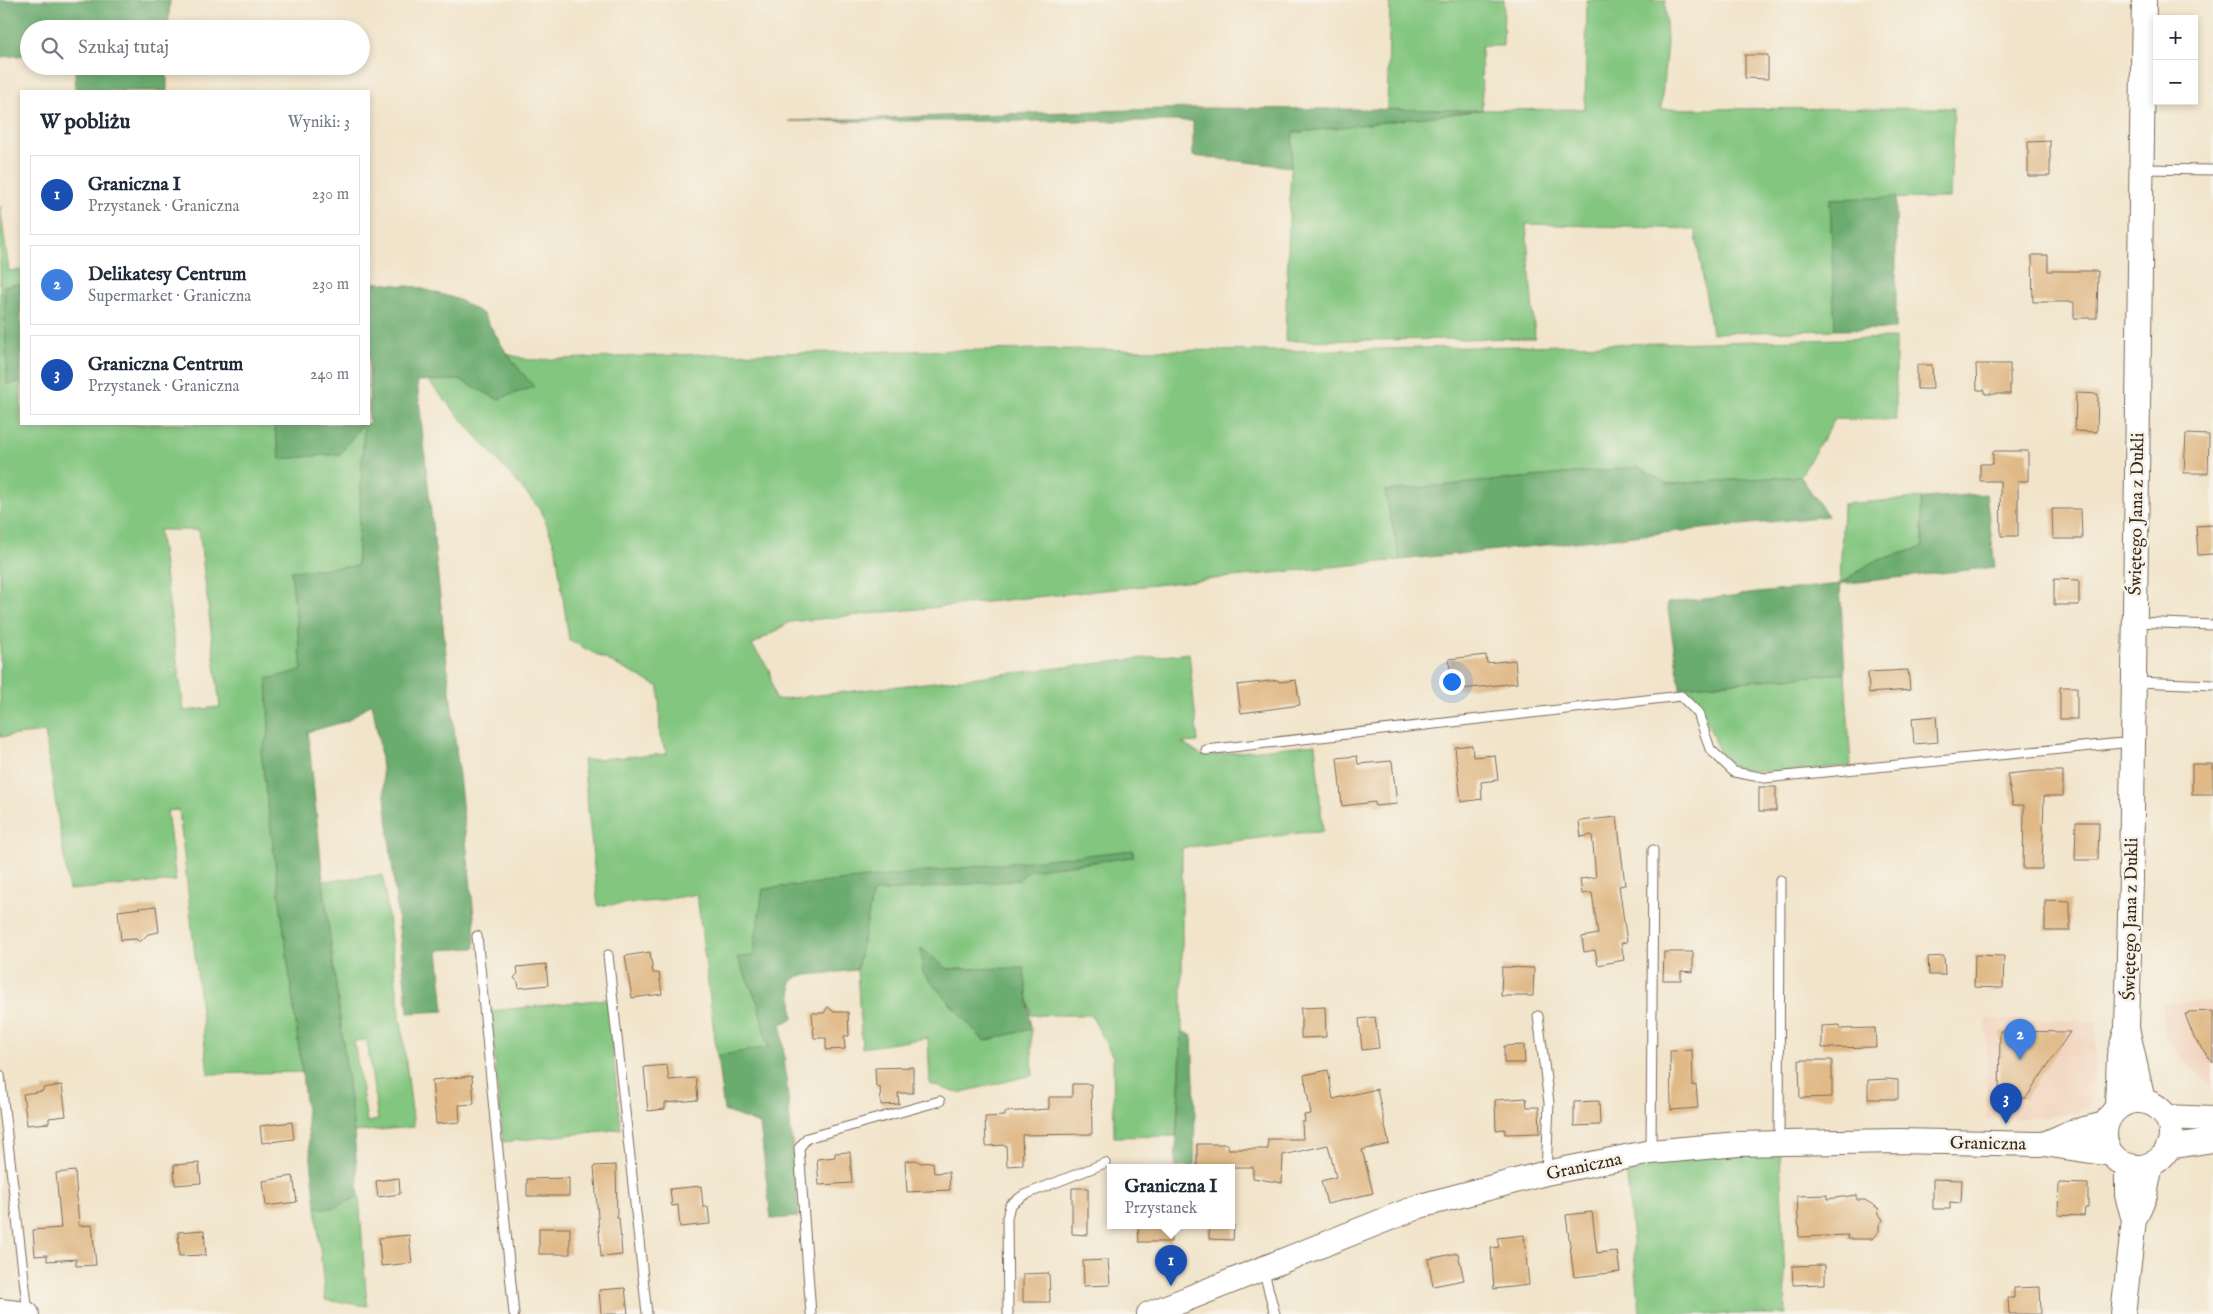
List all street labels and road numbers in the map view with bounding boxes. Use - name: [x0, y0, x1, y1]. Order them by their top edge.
- street label: Świętego Jana z Dukli: [2123, 432, 2150, 596]
- street label: Świętego Jana z Dukli: [2117, 837, 2144, 1001]
- street label: Graniczna: [1950, 1132, 2027, 1157]
- street label: Graniczna: [1545, 1148, 1624, 1187]

